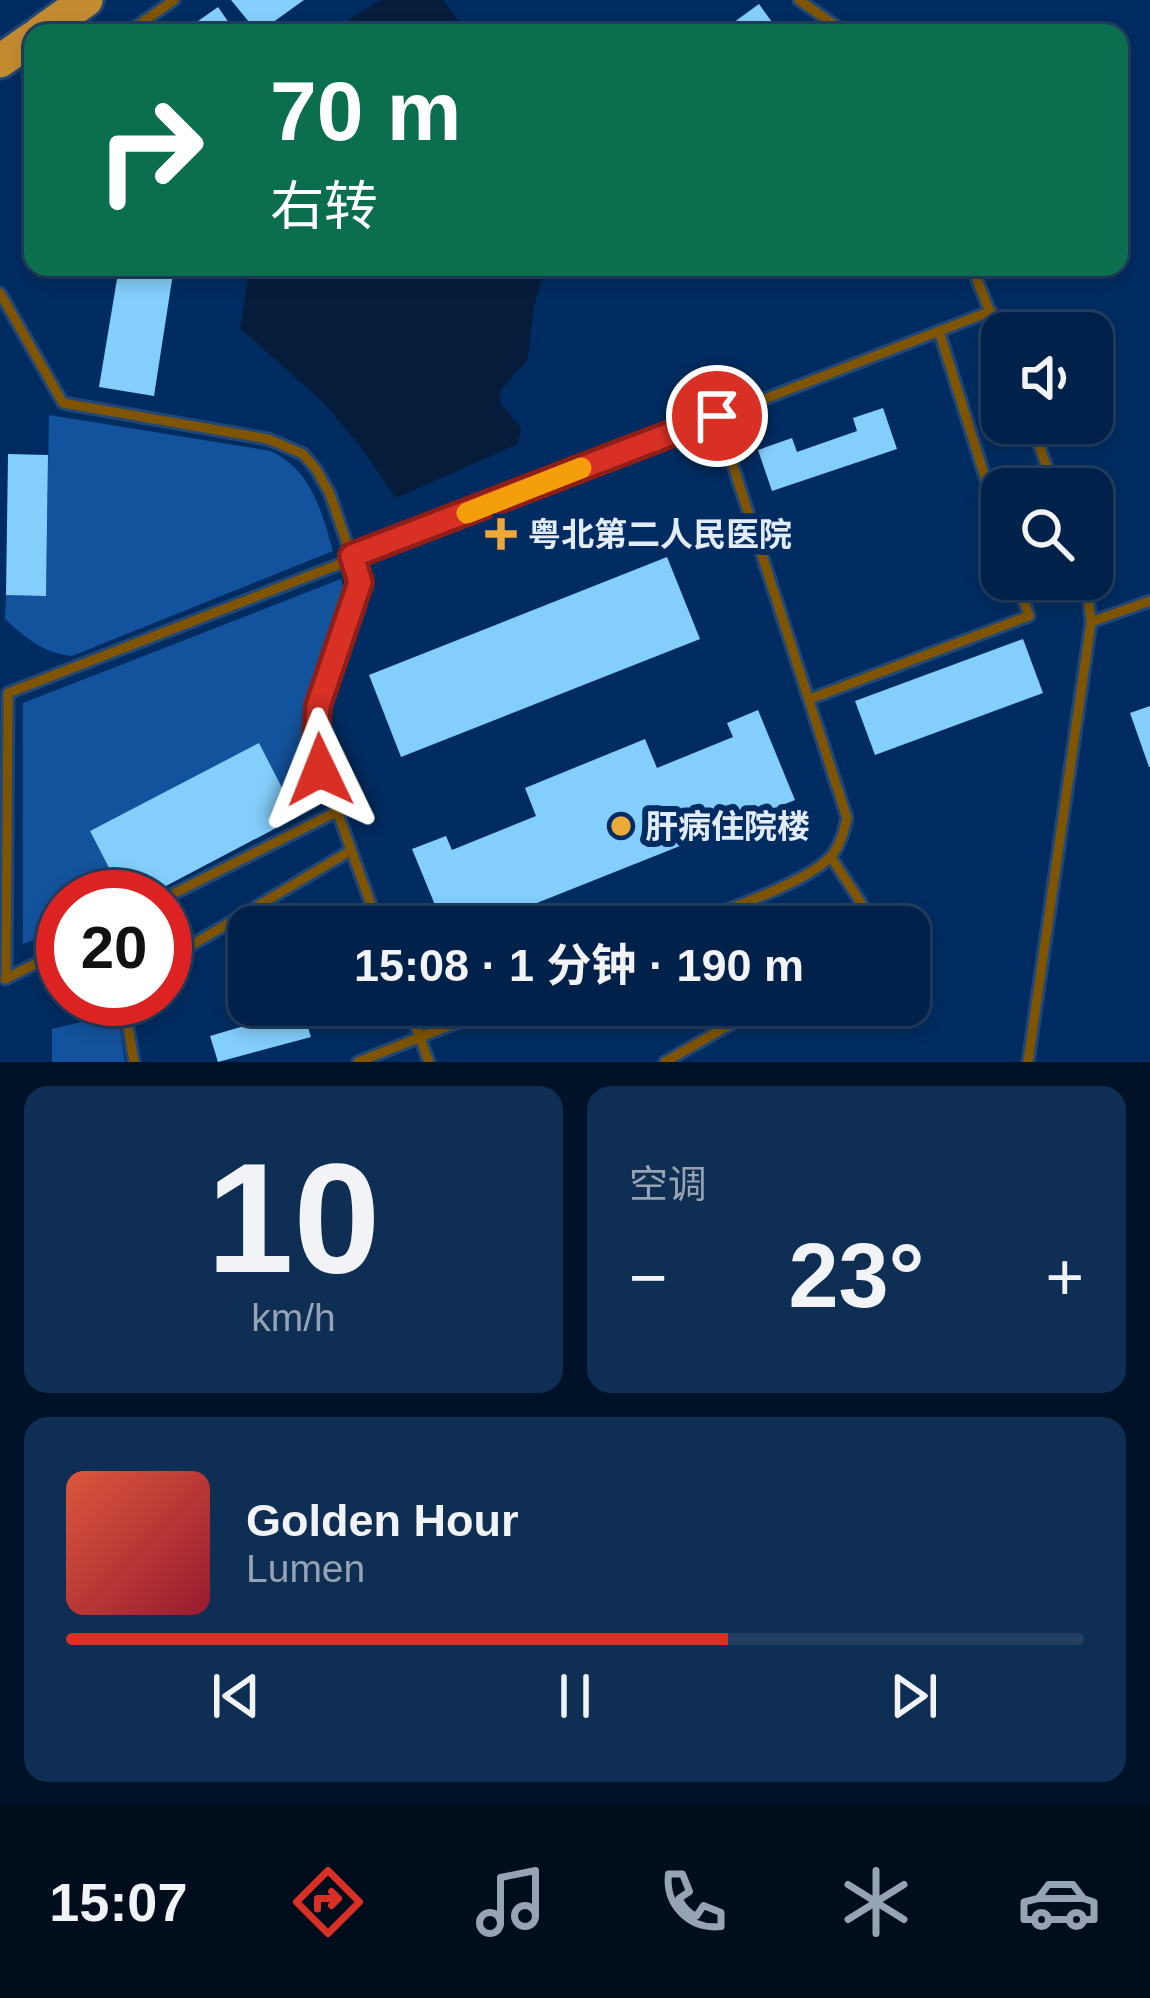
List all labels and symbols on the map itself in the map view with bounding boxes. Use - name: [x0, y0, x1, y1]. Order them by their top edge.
- pin: [666, 365, 768, 467]
- place label: 粤北第二人民医院: [528, 516, 792, 553]
- marker: 粤北第二人民医院: [485, 518, 517, 550]
- position arrow: [257, 707, 383, 833]
- place label: 肝病住院楼: [645, 808, 810, 845]
- marker: 肝病住院楼: [608, 813, 634, 839]
- speed limit sign: 20: [36, 870, 192, 1026]

